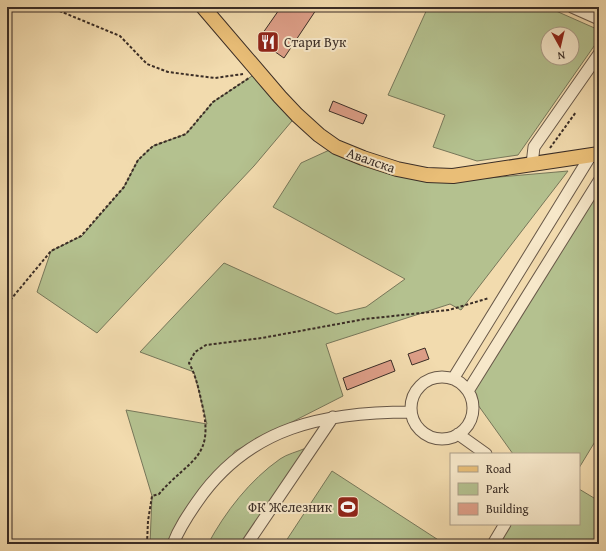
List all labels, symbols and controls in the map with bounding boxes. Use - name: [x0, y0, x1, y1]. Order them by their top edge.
- north arrow: [540, 26, 580, 66]
- restaurant icon: Стари Вук: [255, 29, 281, 55]
- place label: Стари Вук: [284, 32, 347, 52]
- text: N: [556, 47, 566, 64]
- street label: Авалска: [344, 142, 398, 178]
- legend: [450, 453, 580, 525]
- text: Road: [486, 460, 512, 477]
- text: Park: [486, 480, 510, 497]
- sports icon: ФК Железник: [335, 494, 361, 520]
- place label: ФК Железник: [248, 497, 333, 517]
- text: Building: [486, 500, 529, 517]

